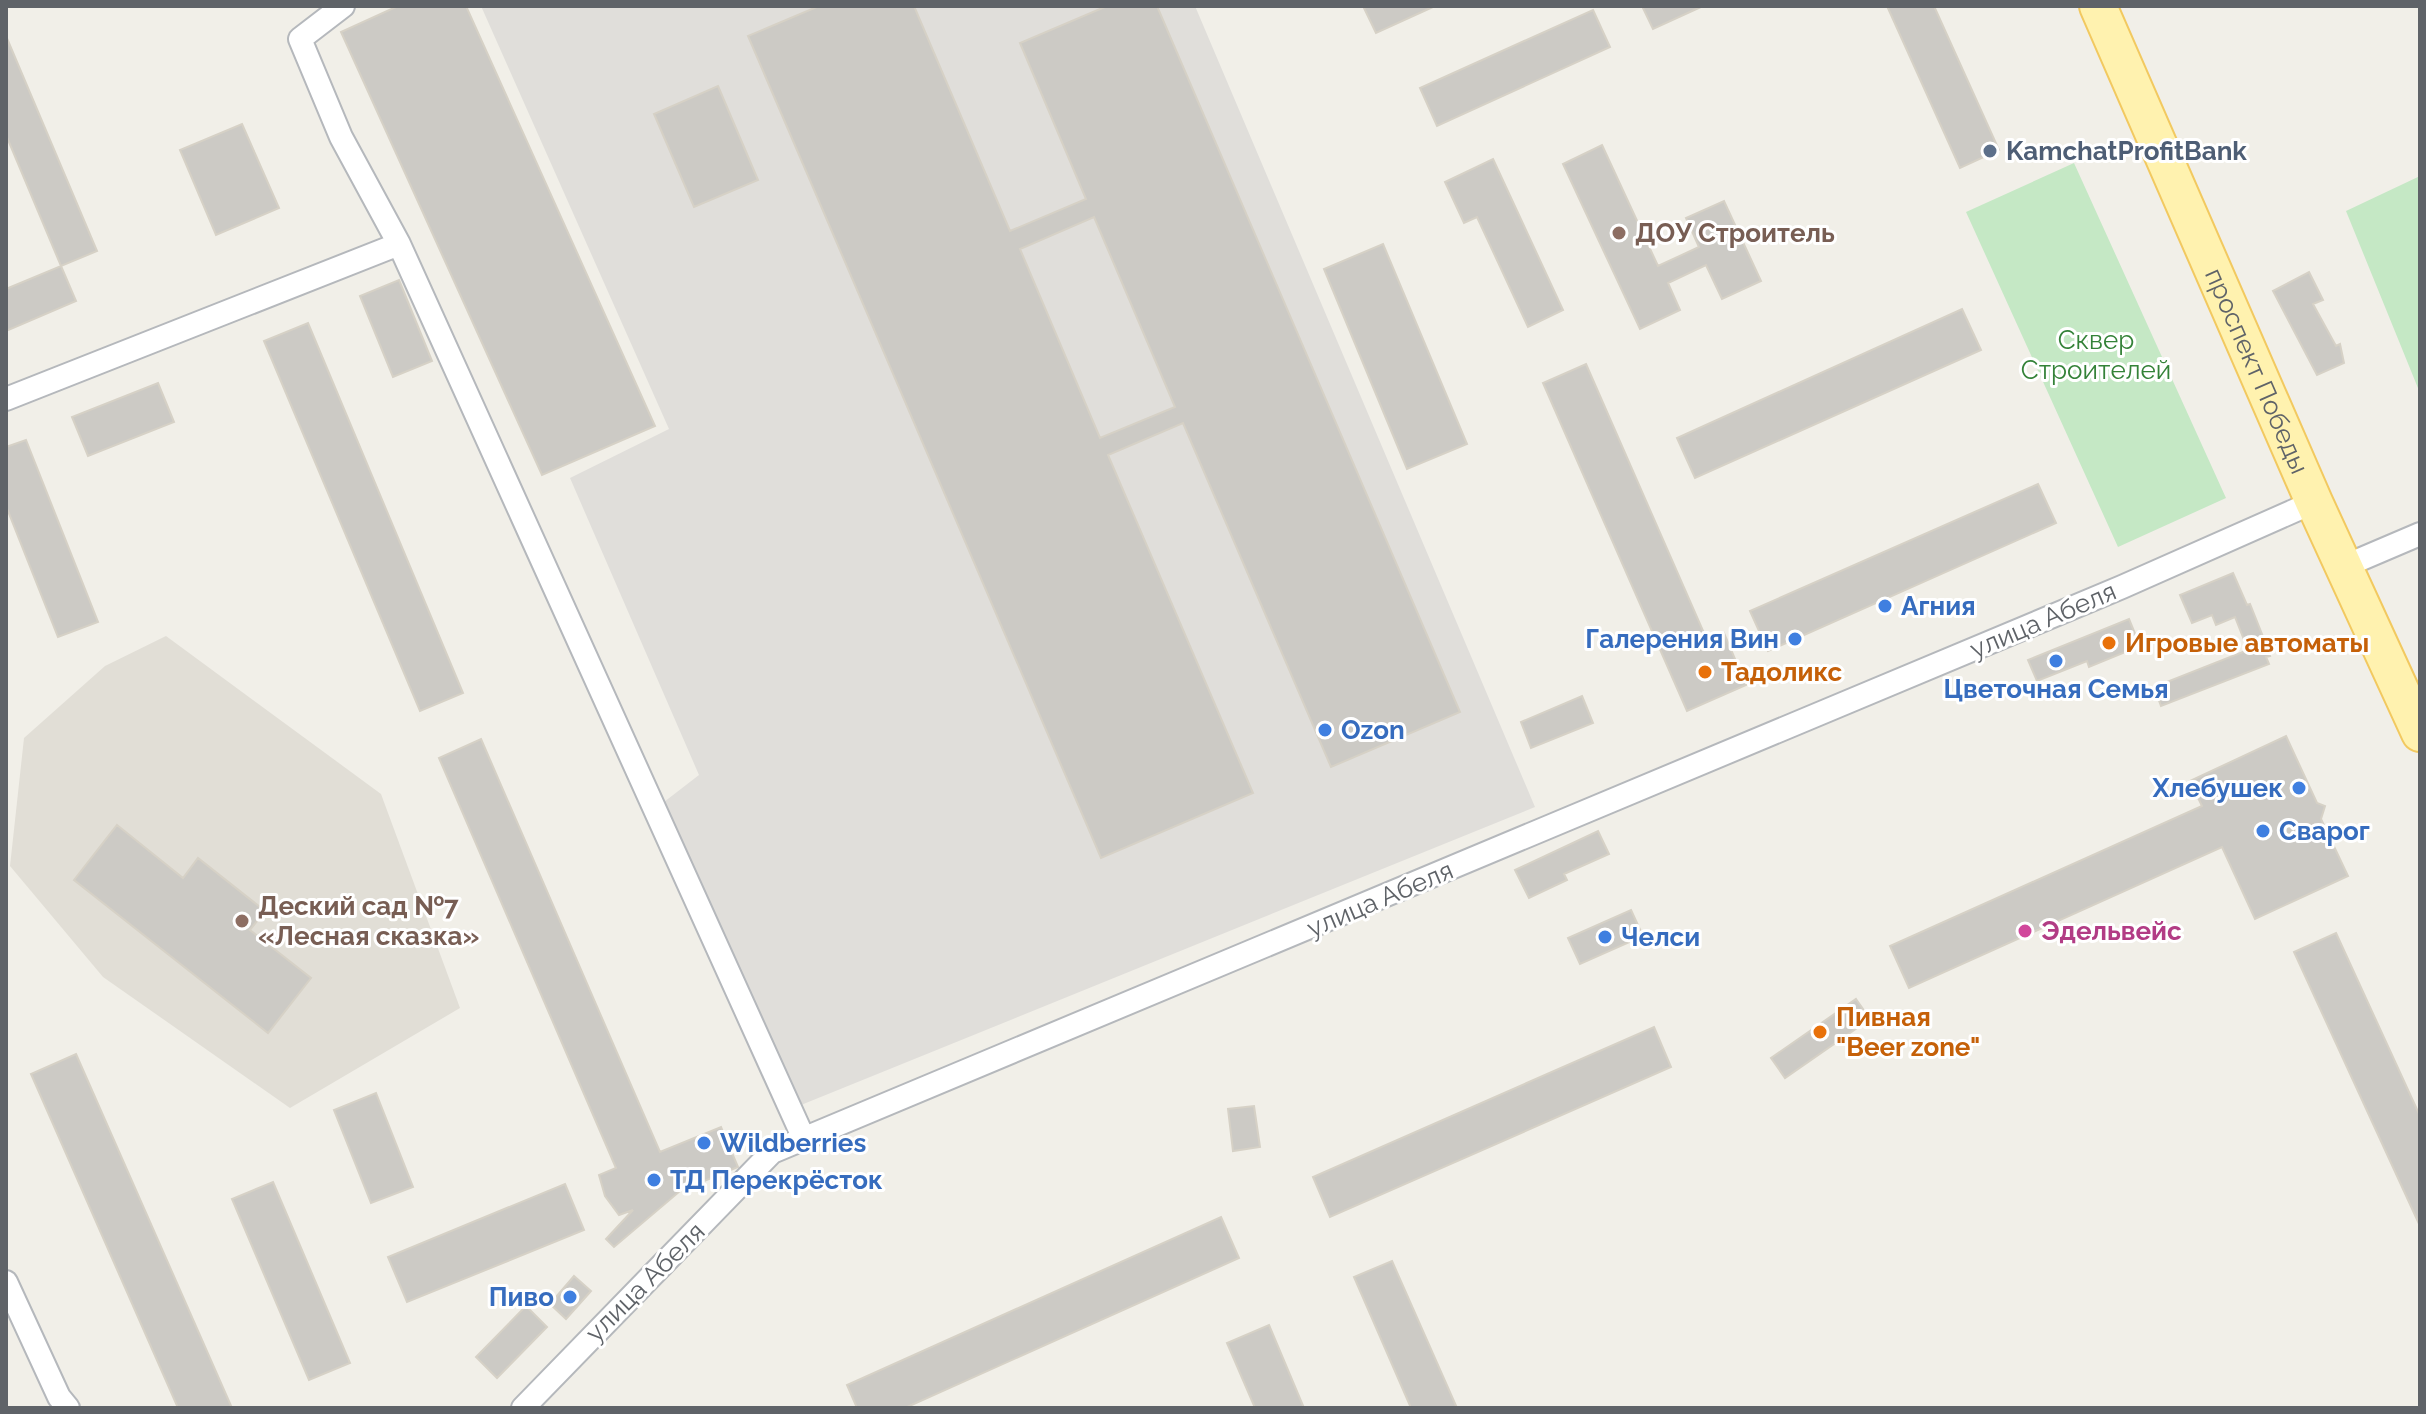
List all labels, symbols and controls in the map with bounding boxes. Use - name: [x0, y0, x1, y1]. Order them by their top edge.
- place label: KamchatProfitBank: [2006, 136, 2247, 166]
- marker: KamchatProfitBank: [1981, 142, 1999, 160]
- place label: ДОУ Строитель: [1635, 218, 1835, 248]
- marker: ДОУ Строитель: [1610, 224, 1628, 242]
- street label: проспект Победы: [2199, 264, 2315, 478]
- park label: Сквер Строителей: [2021, 325, 2171, 385]
- street label: улица Абеля: [1965, 576, 2121, 664]
- place label: Агния: [1901, 591, 1976, 621]
- marker: Агния: [1876, 597, 1894, 615]
- place label: Галерения Вин: [1585, 624, 1779, 654]
- place label: Игровые автоматы: [2125, 628, 2369, 658]
- marker: Галерения Вин: [1786, 630, 1804, 648]
- marker: Игровые автоматы: [2100, 634, 2118, 652]
- marker: Цветочная Семья: [2047, 652, 2065, 670]
- place label: Тадоликс: [1721, 657, 1843, 687]
- marker: Тадоликс: [1696, 663, 1714, 681]
- place label: Цветочная Семья: [1943, 674, 2169, 704]
- place label: Ozon: [1341, 715, 1405, 745]
- marker: Ozon: [1316, 721, 1334, 739]
- place label: Хлебушек: [2152, 773, 2283, 803]
- marker: Хлебушек: [2290, 779, 2308, 797]
- place label: Сварог: [2279, 816, 2370, 846]
- marker: Сварог: [2254, 822, 2272, 840]
- street label: улица Абеля: [1302, 855, 1458, 943]
- place label: Деский сад №7 «Лесная сказка»: [258, 891, 479, 951]
- marker: Деский сад №7 «Лесная сказка»: [233, 912, 251, 930]
- place label: Эдельвейс: [2041, 916, 2182, 946]
- place label: Челси: [1621, 922, 1700, 952]
- marker: Эдельвейс: [2016, 922, 2034, 940]
- marker: Челси: [1596, 928, 1614, 946]
- place label: Пивная "Beer zone": [1836, 1002, 1980, 1062]
- marker: Пивная "Beer zone": [1811, 1023, 1829, 1041]
- place label: Wildberries: [720, 1128, 866, 1158]
- marker: Wildberries: [695, 1134, 713, 1152]
- place label: ТД Перекрёсток: [670, 1165, 883, 1195]
- marker: ТД Перекрёсток: [645, 1171, 663, 1189]
- street label: улица Абеля: [579, 1216, 711, 1348]
- place label: Пиво: [489, 1282, 554, 1312]
- marker: Пиво: [561, 1288, 579, 1306]

